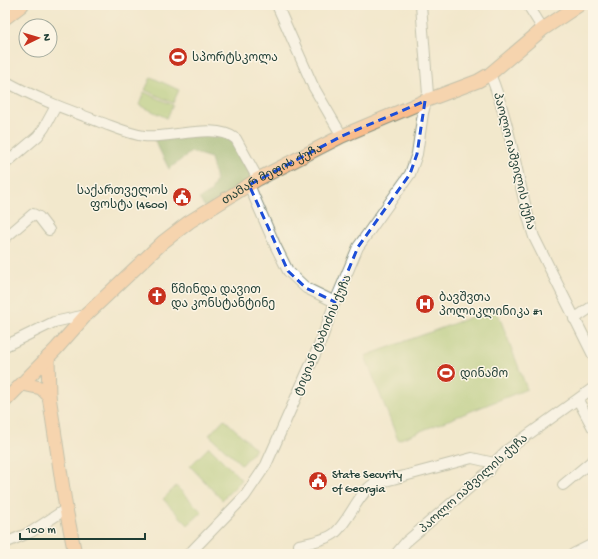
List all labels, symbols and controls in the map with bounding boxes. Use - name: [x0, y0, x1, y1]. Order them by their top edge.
- north arrow: [18, 18, 58, 58]
- text: N: [40, 33, 52, 41]
- sports icon: სპორტსკოლა: [167, 46, 189, 68]
- place label: სპორტსკოლა: [192, 51, 278, 66]
- street label: პაოლო იაშვილის ქუჩა: [489, 91, 538, 232]
- street label: თამარ მეფის ქუჩა: [220, 142, 325, 209]
- place label: საქართველოს ფოსტა (4600): [77, 184, 168, 213]
- public building icon: საქართველოს ფოსტა (4600): [171, 186, 193, 208]
- street label: ტიციან ტაბიძის ქუჩა: [291, 273, 356, 398]
- place label: წმინდა დავით და კონსტანტინე: [171, 283, 275, 312]
- church icon: წმინდა დავით და კონსტანტინე: [146, 285, 168, 307]
- place label: ბავშვთა პოლიკლინიკა #1: [439, 291, 543, 320]
- hospital icon: ბავშვთა პოლიკლინიკა #1: [414, 293, 436, 315]
- sports icon: დინამო: [435, 362, 457, 384]
- place label: დინამო: [460, 367, 508, 382]
- street label: პაოლო იაშვილის ქუჩა: [417, 431, 531, 537]
- place label: State Security of Georgia: [332, 469, 402, 497]
- public building icon: State Security of Georgia: [307, 470, 329, 492]
- scale bar: [20, 515, 145, 541]
- text: 100 m: [25, 524, 56, 538]

